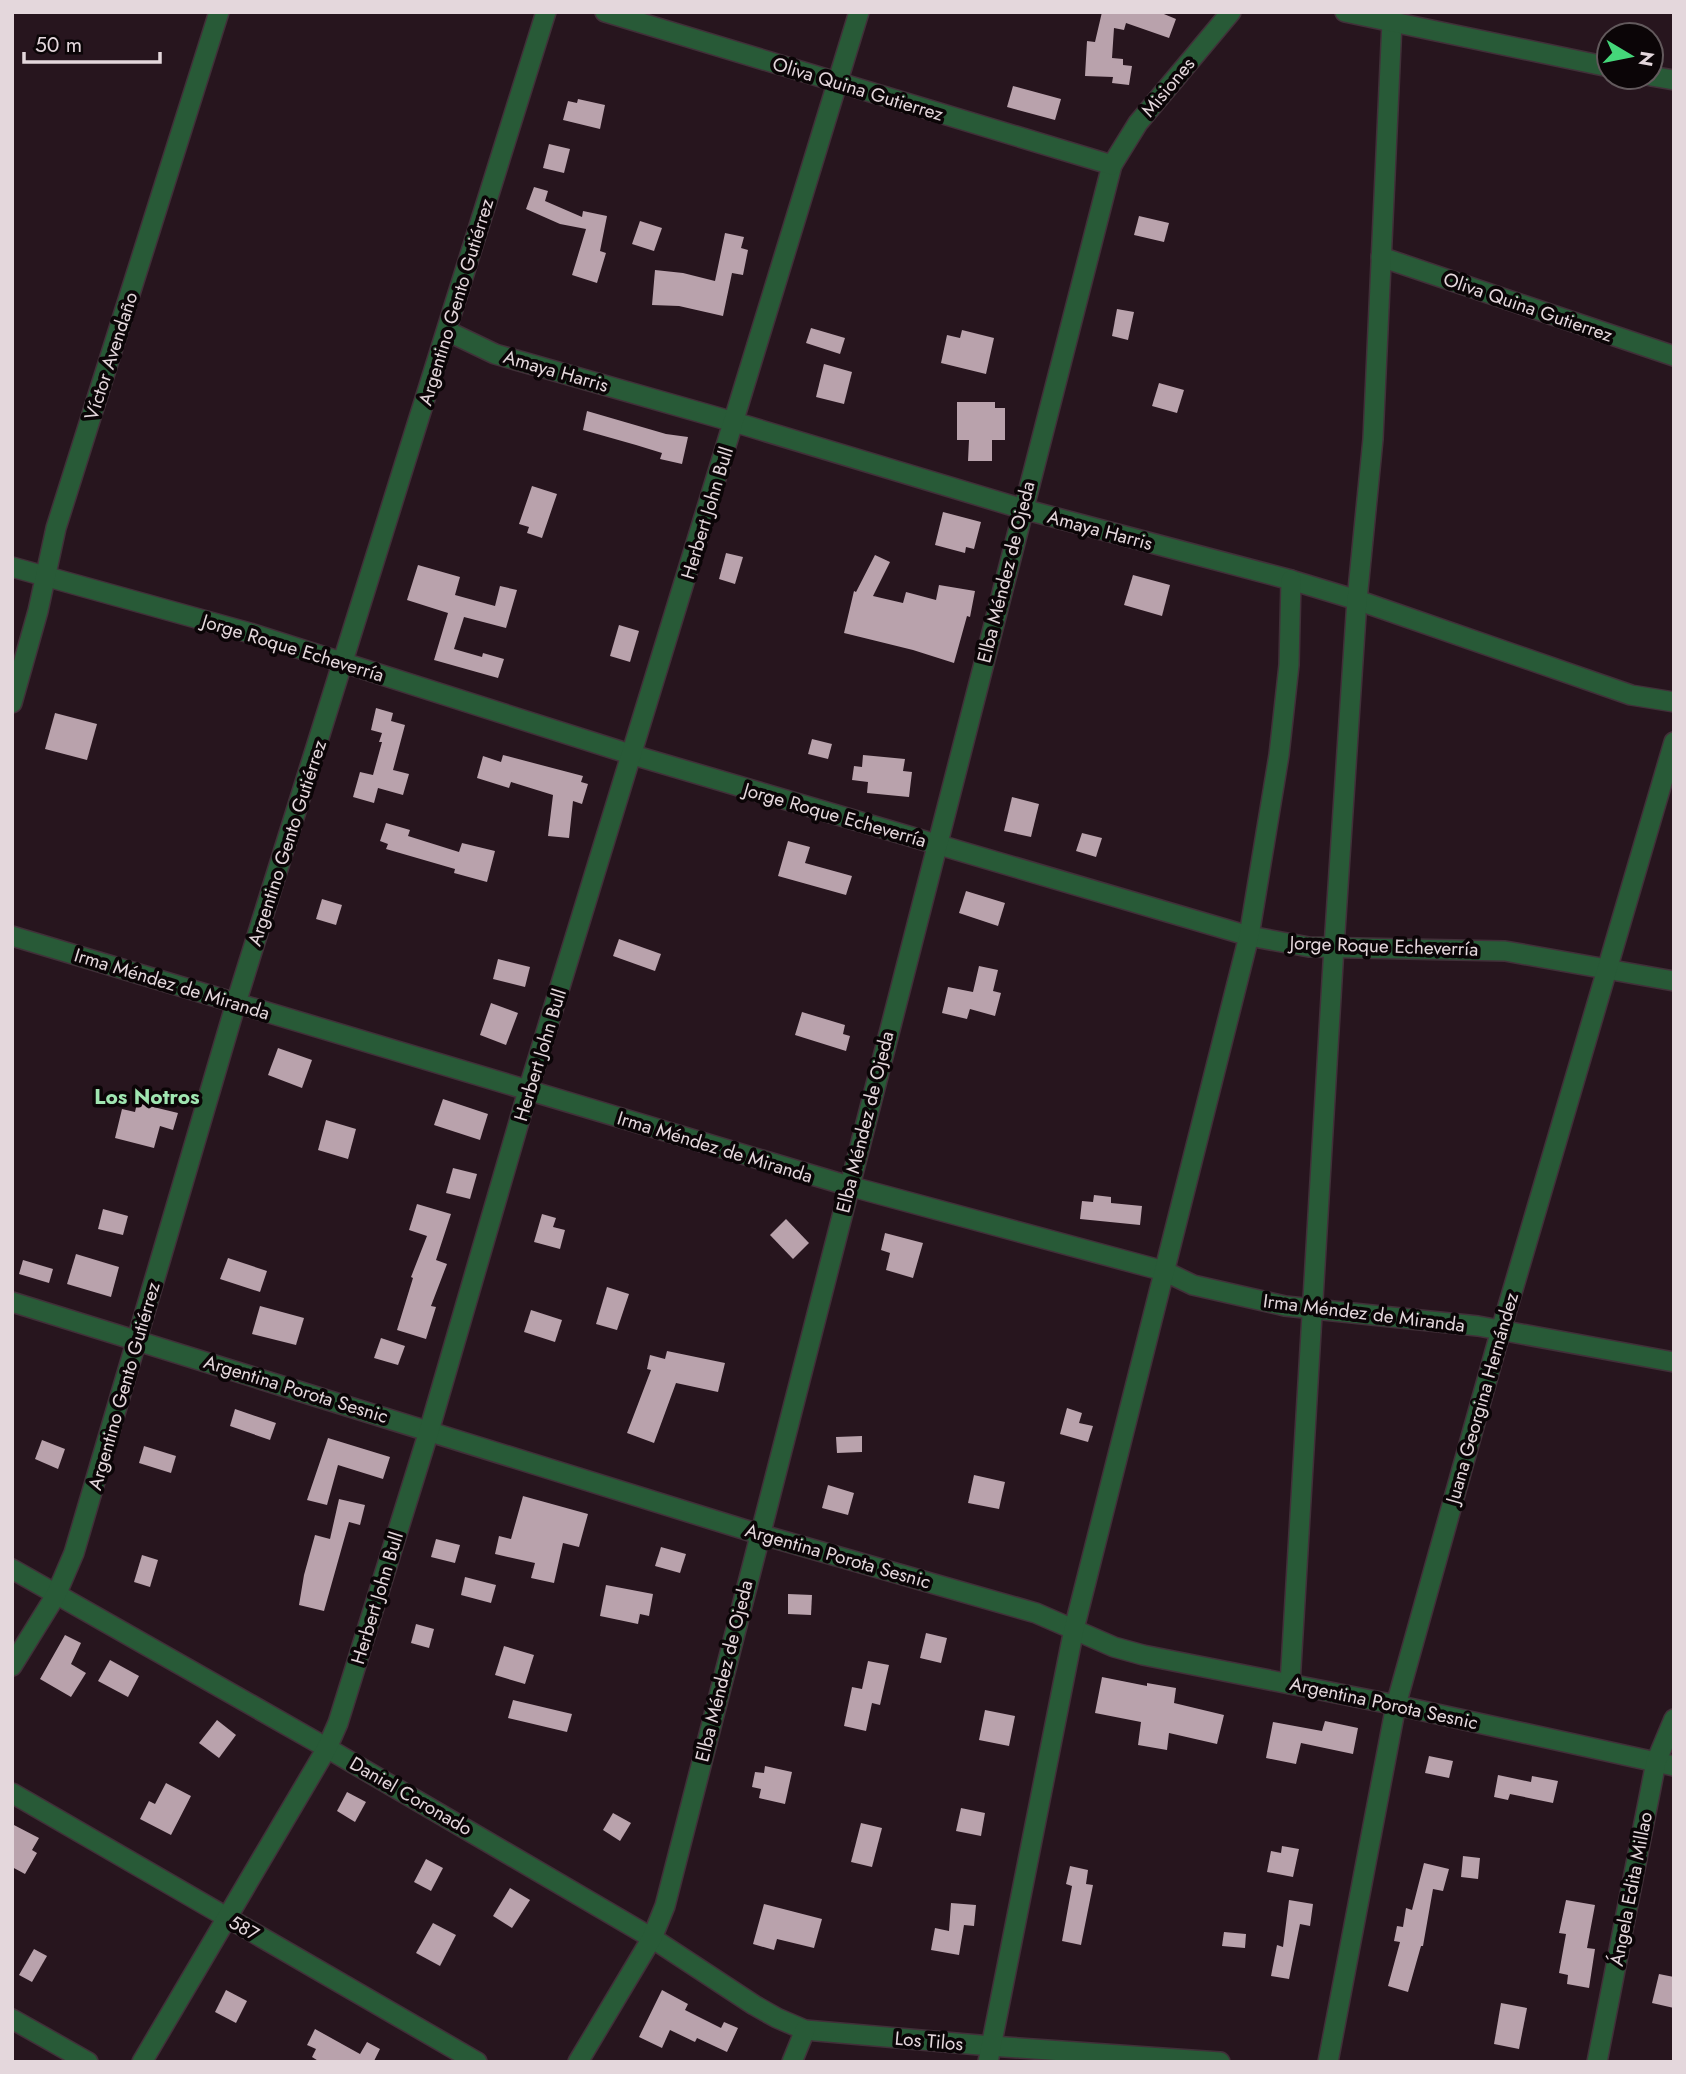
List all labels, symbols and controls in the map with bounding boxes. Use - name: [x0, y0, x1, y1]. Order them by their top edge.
- scale bar: [24, 21, 161, 65]
- north arrow: [1595, 21, 1665, 91]
- text: 50 m: [35, 30, 82, 60]
- text: N: [1632, 49, 1661, 69]
- street label: Oliva Quina Gutierrez: [769, 50, 947, 128]
- street label: Misiones: [1135, 51, 1201, 123]
- street label: Argentino Gento Gutiérrez: [412, 195, 500, 409]
- street label: Oliva Quina Gutierrez: [1440, 265, 1616, 349]
- street label: Víctor Avendaño: [78, 288, 144, 424]
- street label: Amaya Harris: [500, 343, 612, 399]
- street label: Herbert John Bull: [674, 443, 740, 583]
- street label: Elba Méndez de Ojeda: [970, 478, 1042, 666]
- street label: Amaya Harris: [1044, 503, 1156, 557]
- street label: Jorge Roque Echeverría: [196, 607, 387, 689]
- street label: Argentino Gento Gutiérrez: [241, 736, 333, 949]
- street label: Jorge Roque Echeverría: [738, 775, 929, 854]
- street label: Jorge Roque Echeverría: [1286, 929, 1479, 963]
- street label: Irma Méndez de Miranda: [71, 941, 273, 1027]
- street label: Herbert John Bull: [507, 985, 573, 1125]
- street label: Elba Méndez de Ojeda: [829, 1028, 901, 1216]
- district label: Los Notros: [94, 1082, 200, 1112]
- street label: Irma Méndez de Miranda: [614, 1104, 816, 1190]
- street label: Argentino Gento Gutiérrez: [81, 1279, 167, 1493]
- street label: Irma Méndez de Miranda: [1262, 1287, 1466, 1339]
- street label: Juana Georgina Hernández: [1438, 1289, 1525, 1510]
- street label: Argentina Porota Sesnic: [200, 1348, 392, 1430]
- street label: Argentina Porota Sesnic: [742, 1517, 934, 1595]
- street label: Herbert John Bull: [344, 1528, 410, 1668]
- street label: Elba Méndez de Ojeda: [688, 1577, 760, 1765]
- street label: Argentina Porota Sesnic: [1287, 1670, 1481, 1736]
- street label: Daniel Coronado: [345, 1750, 477, 1842]
- street label: Ángela Edita Millao: [1603, 1810, 1659, 1968]
- street label: 587: [224, 1909, 264, 1947]
- street label: Los Tilos: [894, 2025, 965, 2057]

